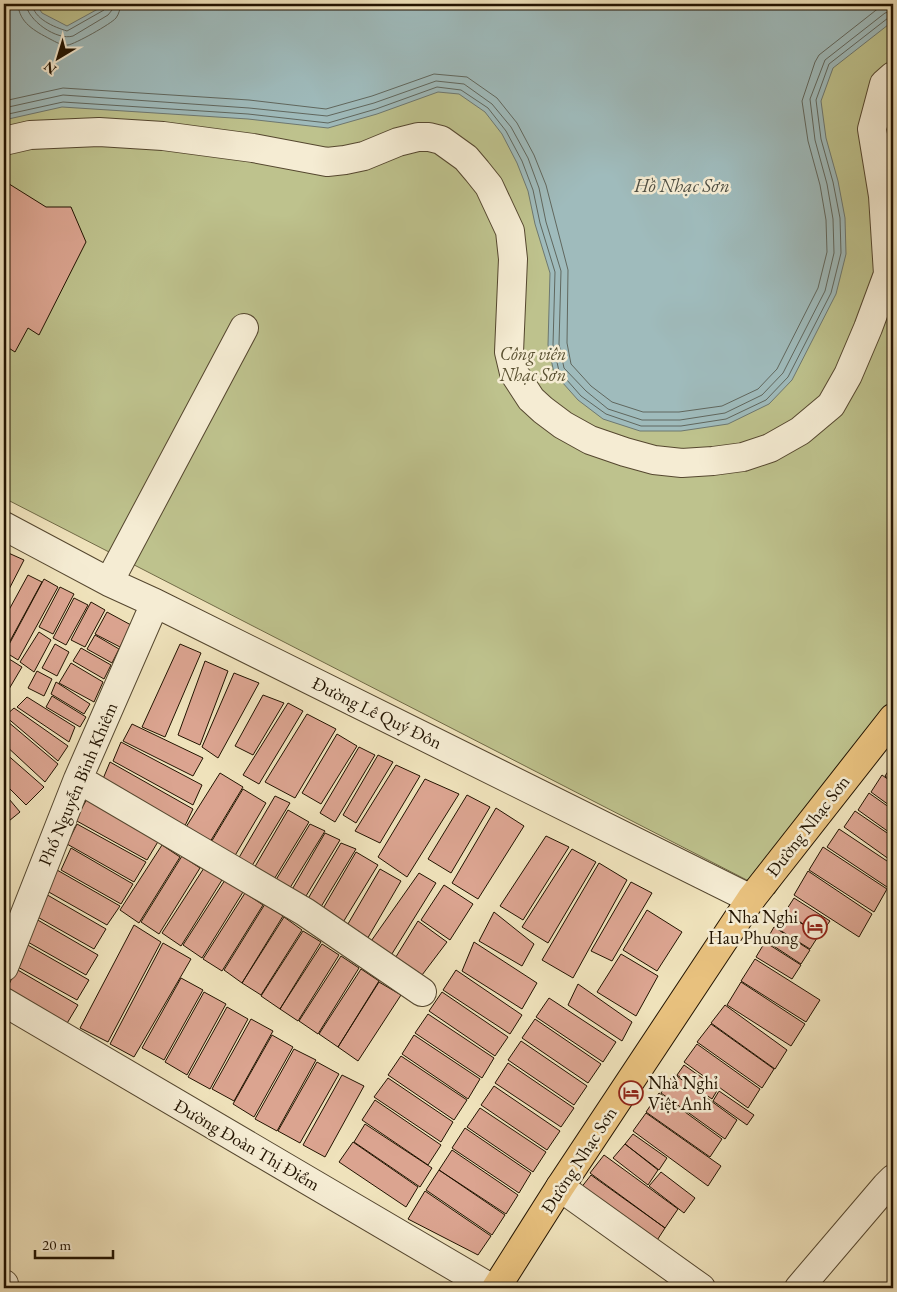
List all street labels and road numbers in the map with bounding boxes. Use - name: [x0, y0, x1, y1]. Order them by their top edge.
- street label: Đường Lê Quý Đôn: [309, 671, 446, 754]
- street label: Phố Nguyễn Bỉnh Khiêm: [33, 699, 122, 869]
- street label: Đường Nhạc Sơn: [761, 770, 855, 881]
- street label: Đường Đoàn Thị Điểm: [170, 1093, 324, 1196]
- street label: Đường Nhạc Sơn: [536, 1102, 622, 1217]

